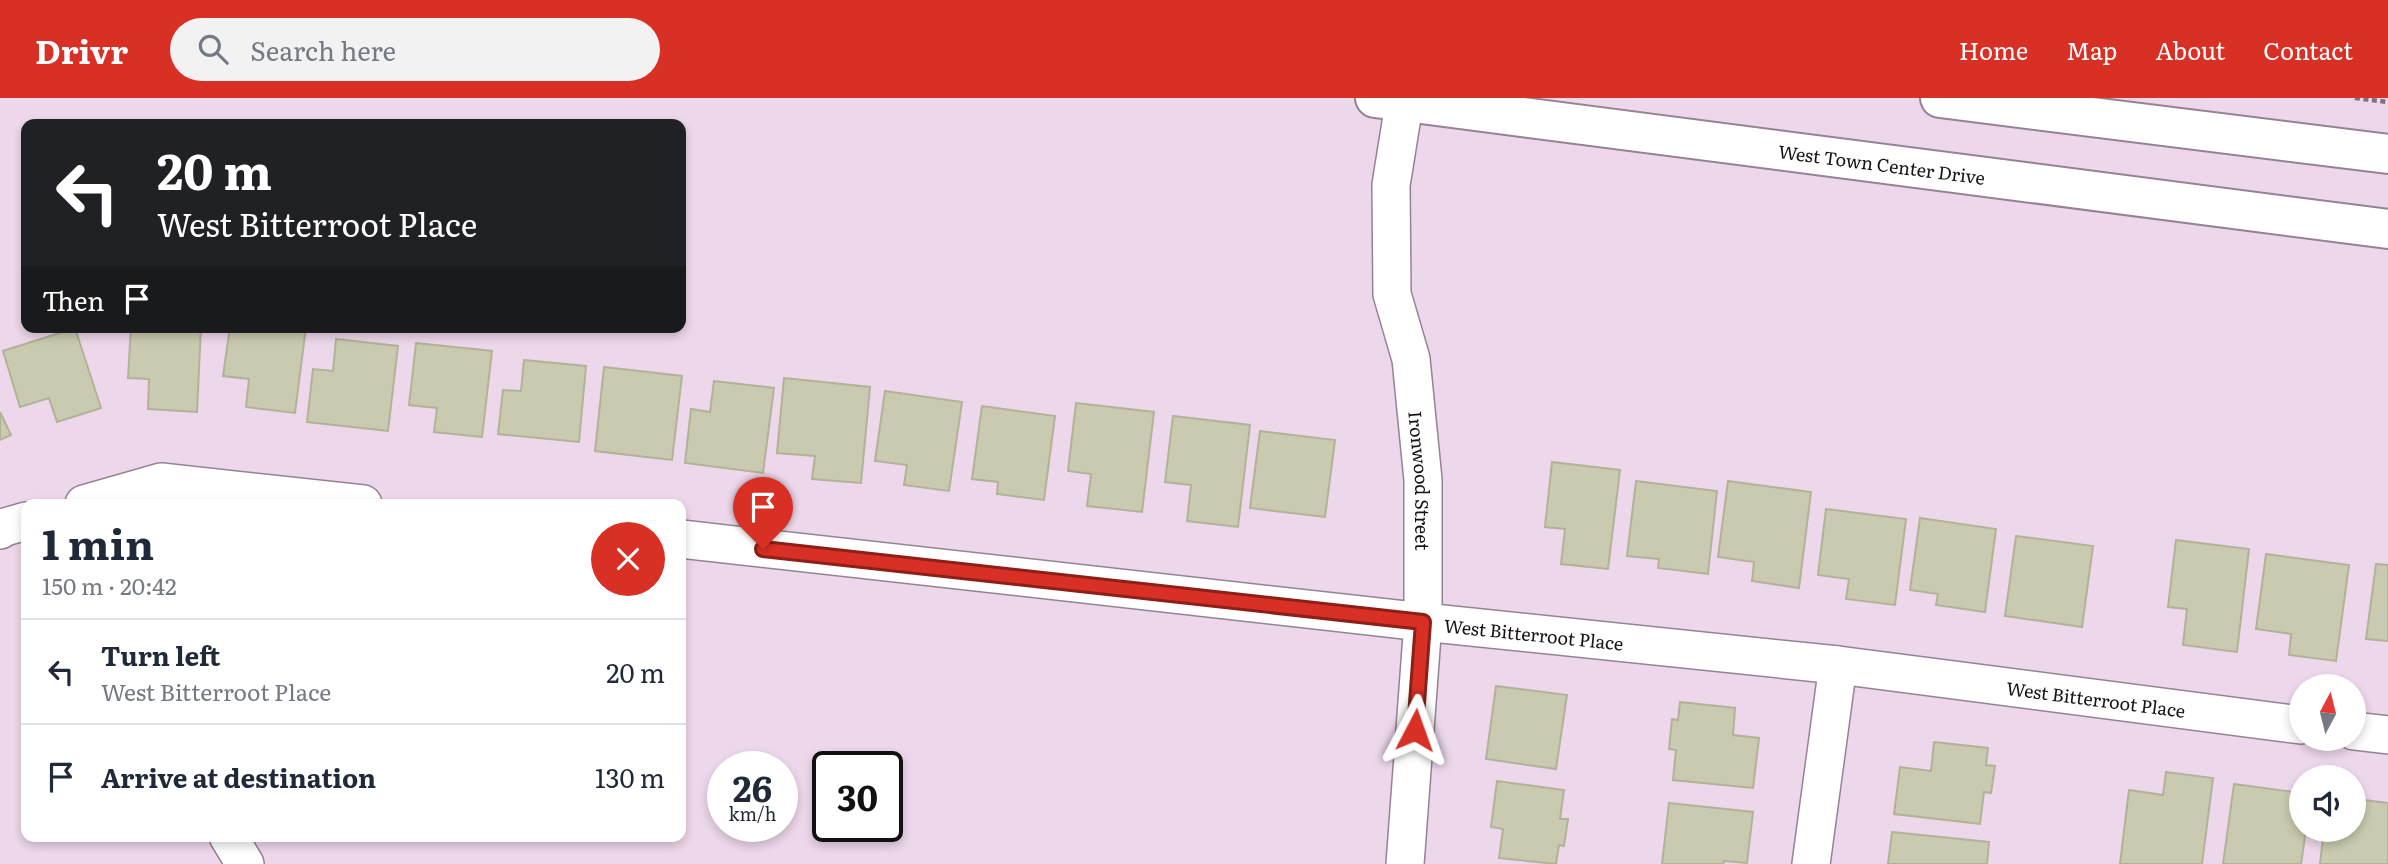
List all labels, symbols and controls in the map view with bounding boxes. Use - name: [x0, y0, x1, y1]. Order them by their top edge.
- search box: [170, 18, 660, 81]
- text: Drivr: [35, 25, 128, 74]
- icon: search: [194, 30, 232, 68]
- text: Search here: [250, 30, 396, 69]
- text: Home: [1959, 32, 2028, 67]
- text: Map: [2066, 32, 2117, 67]
- text: About: [2155, 32, 2225, 67]
- text: Contact: [2263, 32, 2353, 67]
- text: 20 m: [157, 132, 272, 205]
- street label: West Town Center Drive: [1777, 137, 1987, 190]
- icon: left: [42, 147, 133, 238]
- text: West Bitterroot Place: [157, 199, 477, 247]
- text: Then: [42, 280, 104, 319]
- icon: arrive: [118, 280, 156, 318]
- street label: Ironwood Street: [1403, 410, 1437, 551]
- pin: [733, 477, 793, 549]
- icon: arrive: [744, 488, 782, 526]
- text: 1 min: [42, 511, 154, 573]
- button: close: [591, 522, 665, 596]
- text: 150 m · 20:42: [42, 568, 177, 602]
- street label: West Bitterroot Place: [1443, 611, 1625, 656]
- text: Turn left: [101, 635, 220, 674]
- text: 20 m: [606, 652, 665, 691]
- icon: left: [42, 653, 80, 691]
- street label: West Bitterroot Place: [2005, 673, 2187, 723]
- text: West Bitterroot Place: [101, 674, 331, 708]
- north arrow: [2289, 674, 2366, 751]
- map controls: [2289, 674, 2366, 842]
- position arrow: [1378, 693, 1452, 767]
- speed limit sign: 30: [812, 751, 903, 842]
- text: Arrive at destination: [101, 757, 376, 796]
- text: 130 m: [595, 757, 665, 796]
- icon: arrive: [42, 758, 80, 796]
- text: 26: [733, 761, 772, 813]
- button: sound: [2289, 765, 2366, 842]
- text: km/h: [729, 800, 776, 827]

